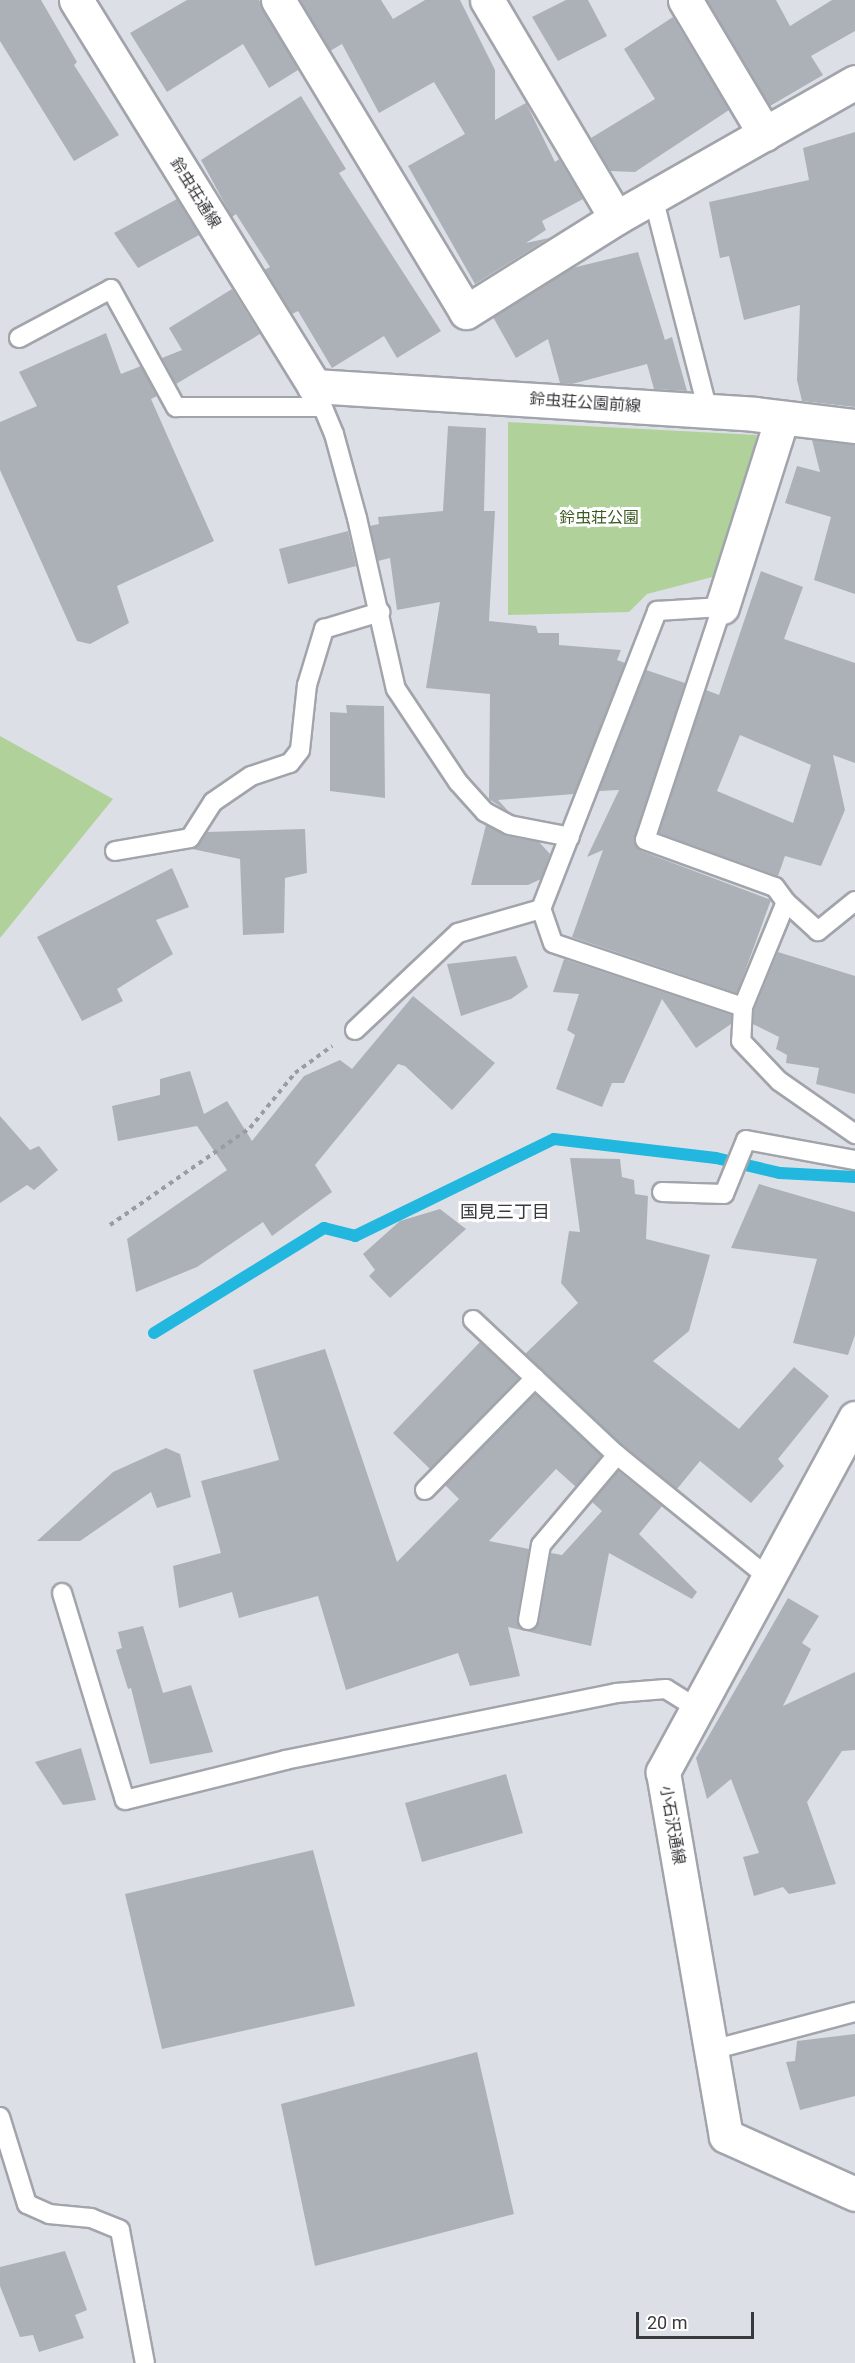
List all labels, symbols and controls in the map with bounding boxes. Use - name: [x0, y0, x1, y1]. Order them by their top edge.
- street label: 鈴虫荘通線: [166, 154, 224, 232]
- street label: 鈴虫荘公園前線: [528, 390, 642, 416]
- park label: 鈴虫荘公園: [559, 508, 639, 528]
- district label: 国見三丁目: [460, 1201, 550, 1223]
- street label: 小石沢通線: [656, 1784, 688, 1866]
- scale bar: [639, 2300, 758, 2338]
- text: 20 m: [647, 2312, 687, 2333]

